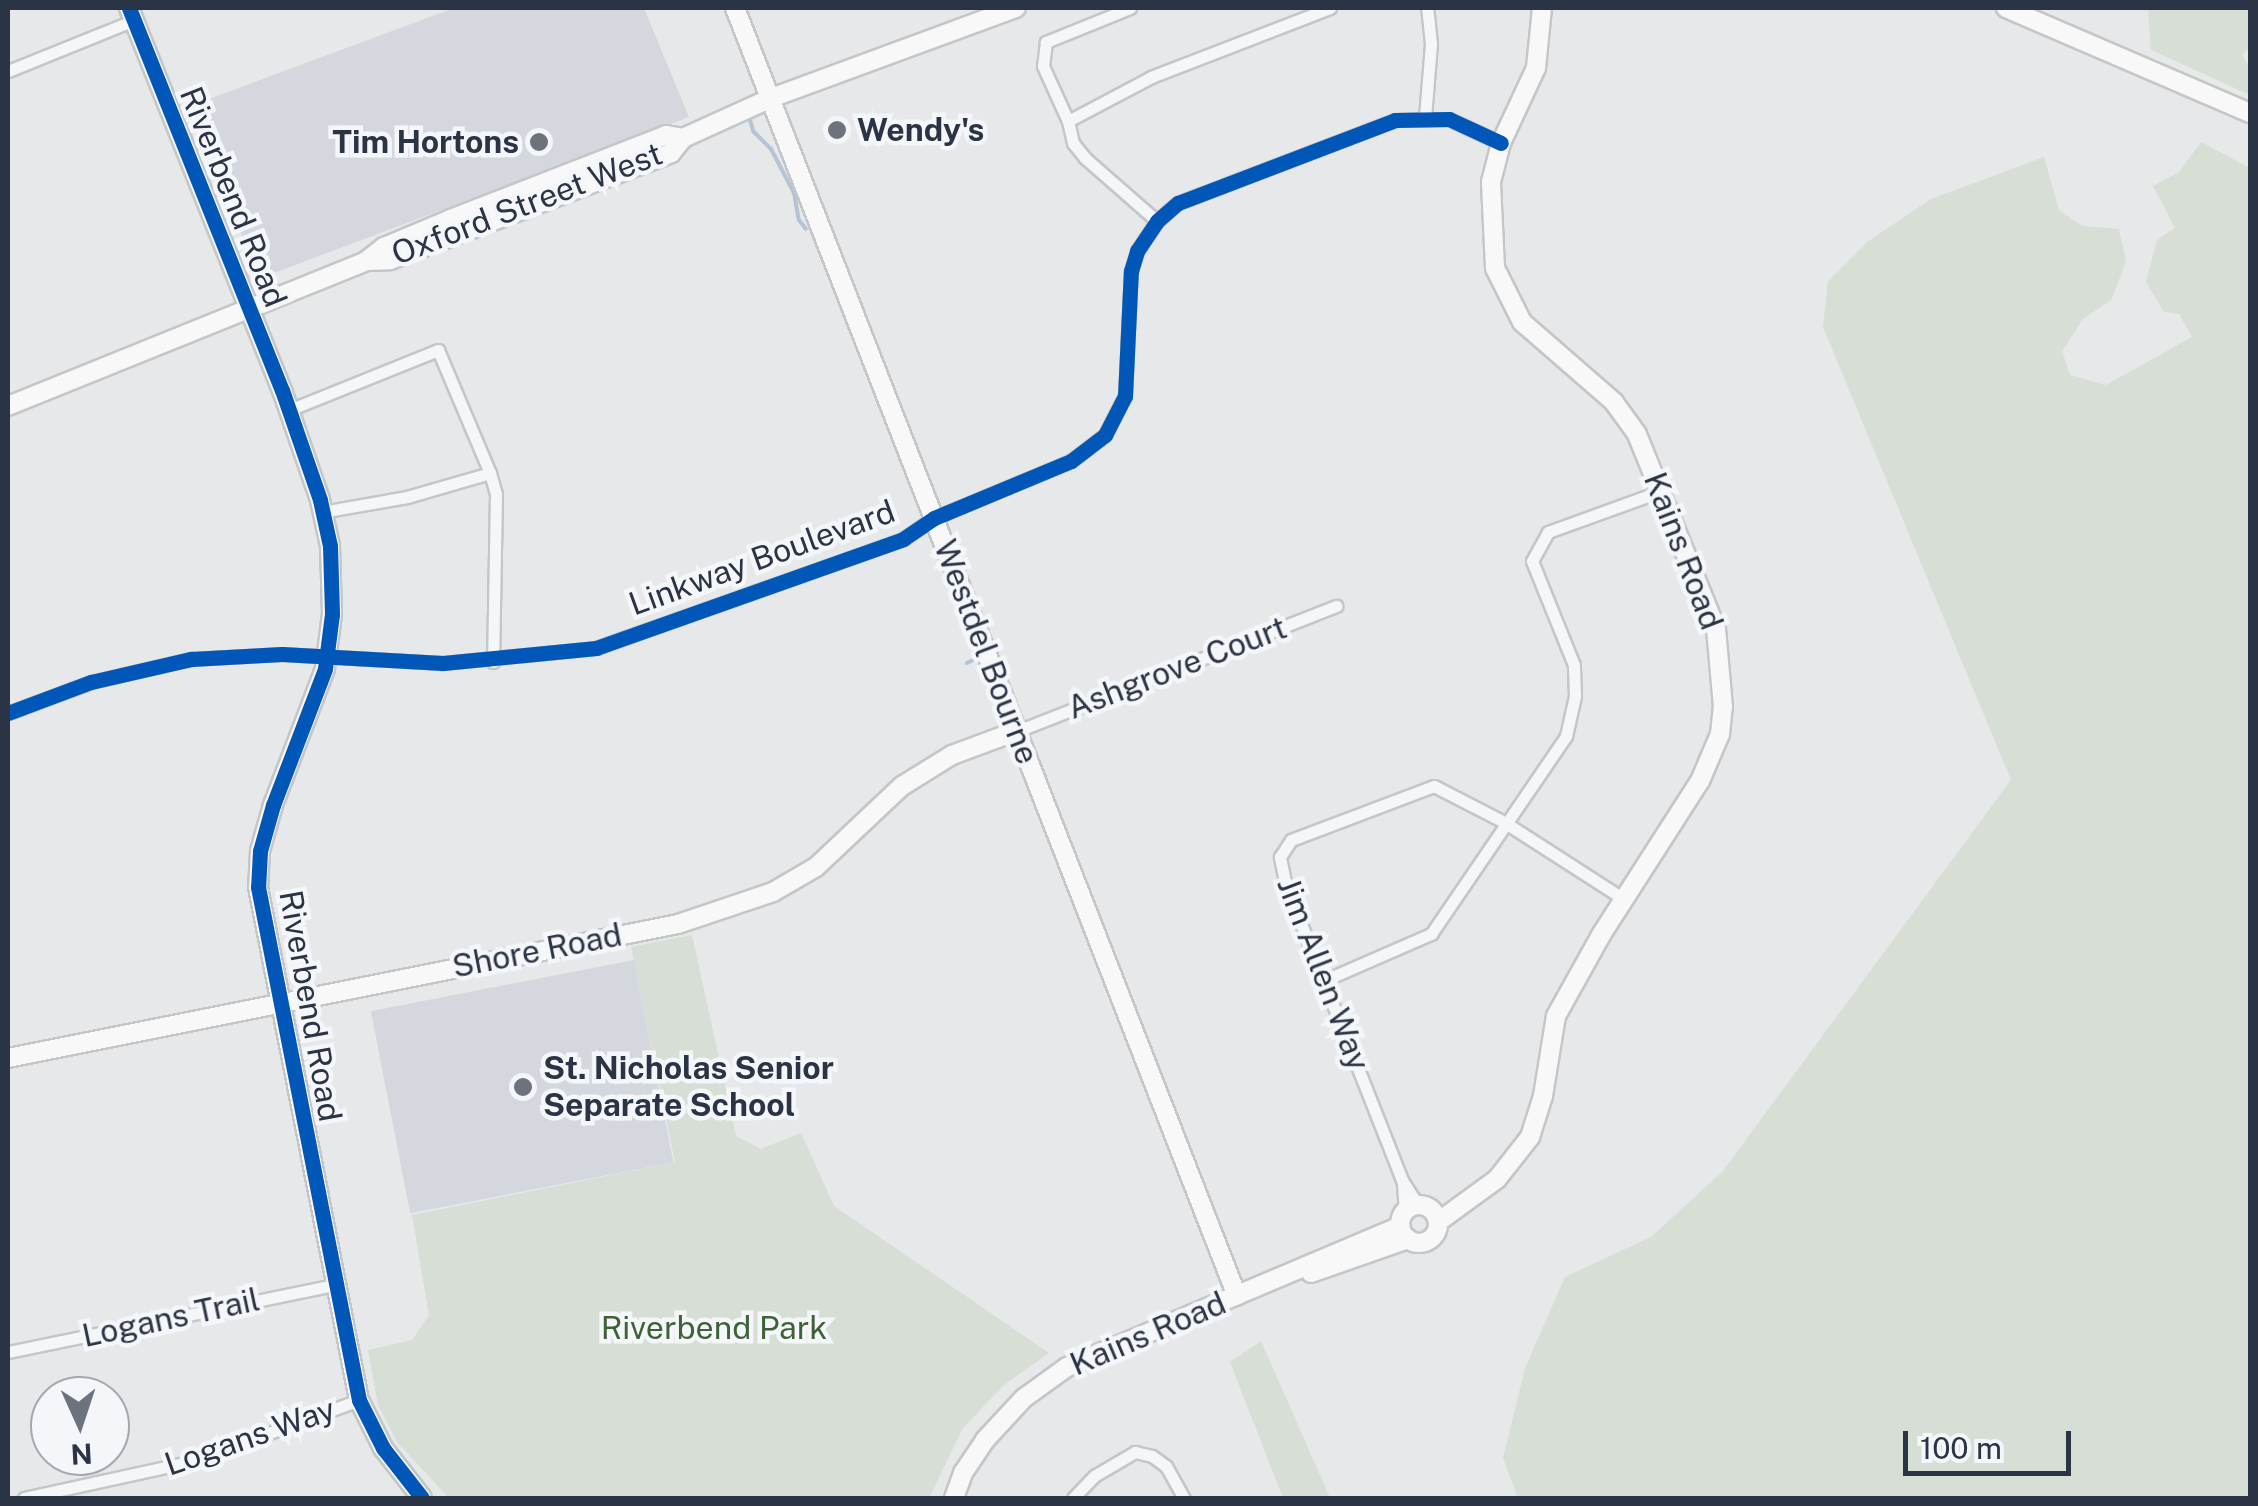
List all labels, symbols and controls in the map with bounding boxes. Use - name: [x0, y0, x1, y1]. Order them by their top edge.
- street label: Riverbend Road: [171, 81, 295, 313]
- place label: Wendy's: [857, 111, 984, 149]
- marker: Wendy's: [826, 119, 848, 141]
- place label: Tim Hortons: [332, 123, 519, 161]
- marker: Tim Hortons: [528, 131, 550, 153]
- street label: Oxford Street West: [386, 135, 668, 273]
- street label: Kains Road: [1635, 467, 1731, 635]
- street label: Linkway Boulevard: [624, 492, 900, 624]
- street label: Westdel Bourne: [926, 534, 1046, 770]
- street label: Ashgrove Court: [1062, 609, 1292, 727]
- street label: Jim Allen Way: [1268, 872, 1378, 1076]
- street label: Riverbend Road: [271, 887, 349, 1125]
- street label: Shore Road: [449, 916, 625, 986]
- place label: St. Nicholas Senior Separate School: [543, 1050, 834, 1125]
- marker: St. Nicholas Senior Separate School: [512, 1076, 534, 1098]
- street label: Logans Trail: [79, 1280, 263, 1356]
- street label: Kains Road: [1064, 1284, 1232, 1384]
- park label: Riverbend Park: [601, 1309, 827, 1347]
- north arrow: [30, 1376, 130, 1476]
- street label: Logans Way: [159, 1390, 341, 1484]
- scale bar: [1908, 1411, 2076, 1473]
- text: 100 m: [1920, 1430, 2002, 1466]
- text: N: [70, 1437, 93, 1472]

